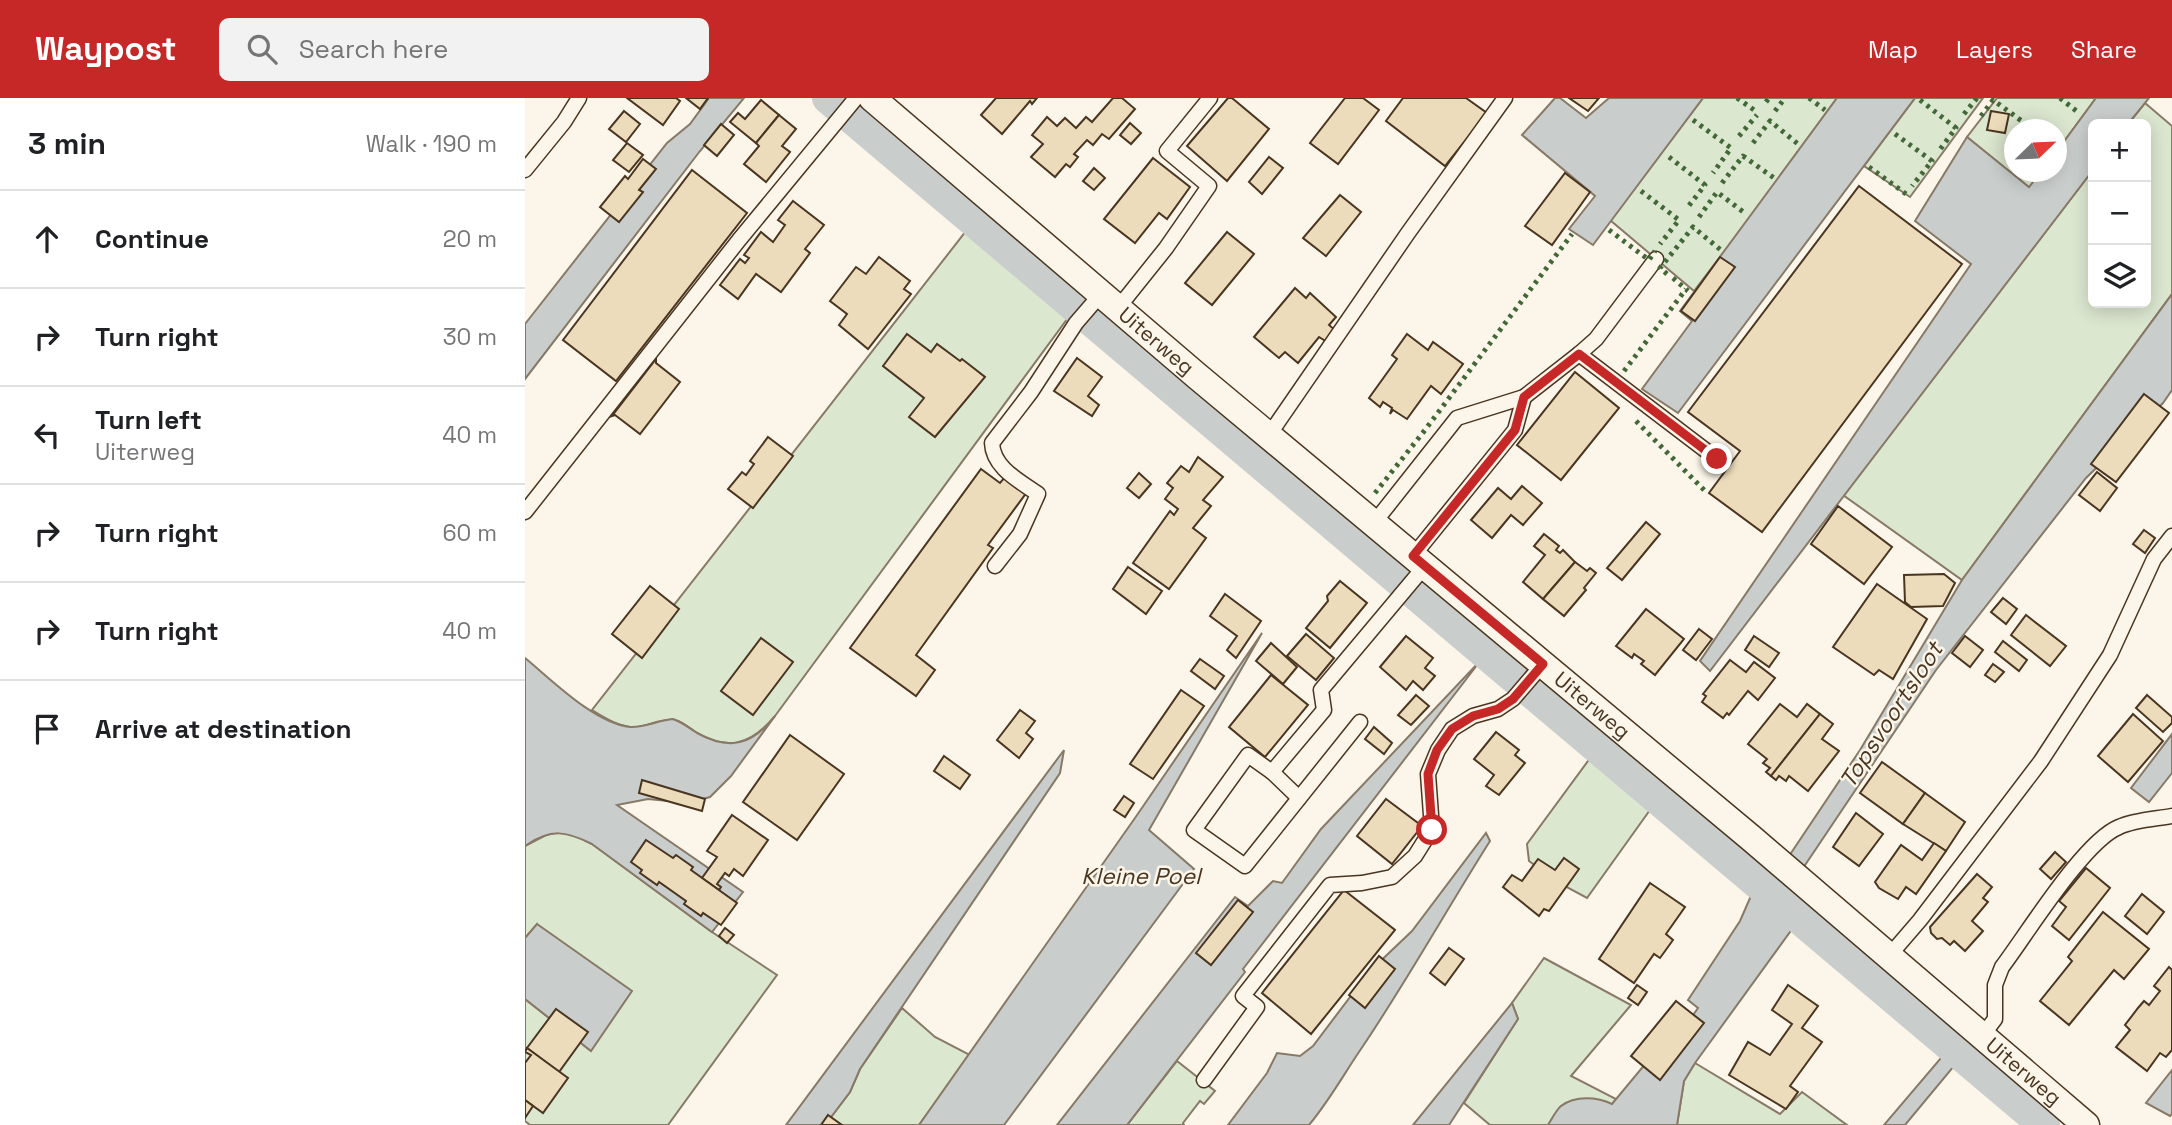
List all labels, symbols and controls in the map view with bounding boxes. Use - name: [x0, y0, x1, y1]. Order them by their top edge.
- search box: [219, 18, 709, 81]
- text: Waypost: [35, 28, 177, 70]
- icon: search: [243, 30, 281, 68]
- text: Search here: [299, 32, 448, 66]
- text: Map: [1868, 34, 1918, 65]
- text: Layers: [1956, 34, 2033, 65]
- text: Share: [2071, 34, 2137, 65]
- north arrow: [2004, 119, 2067, 182]
- map controls: [2088, 119, 2151, 308]
- button: +: [2088, 119, 2151, 182]
- text: 3 min: [28, 124, 106, 163]
- text: Walk · 190 m: [366, 129, 497, 159]
- button: −: [2088, 182, 2151, 245]
- icon: ahead: [28, 220, 66, 258]
- text: Continue: [95, 222, 209, 256]
- text: 20 m: [443, 224, 497, 254]
- button: layers: [2088, 245, 2151, 308]
- street label: Uiterweg: [1113, 301, 1200, 381]
- icon: right: [28, 318, 66, 356]
- text: Turn right: [95, 320, 219, 354]
- text: 30 m: [443, 322, 497, 352]
- text: Turn left: [95, 403, 202, 437]
- icon: left: [28, 416, 66, 454]
- text: 40 m: [442, 420, 497, 450]
- text: Uiterweg: [95, 437, 195, 467]
- route end: [1701, 443, 1732, 474]
- icon: right: [28, 514, 66, 552]
- text: Turn right: [95, 516, 219, 550]
- text: 60 m: [442, 518, 497, 548]
- icon: right: [28, 612, 66, 650]
- text: Turn right: [95, 614, 219, 648]
- text: 40 m: [442, 616, 497, 646]
- water label: Topsvoortsloot: [1833, 634, 1951, 794]
- street label: Uiterweg: [1549, 665, 1636, 745]
- icon: arrive: [28, 710, 66, 748]
- text: Arrive at destination: [95, 712, 352, 746]
- route start: [1416, 814, 1447, 845]
- water label: Kleine Poel: [1081, 861, 1203, 891]
- street label: Uiterweg: [1980, 1031, 2067, 1111]

